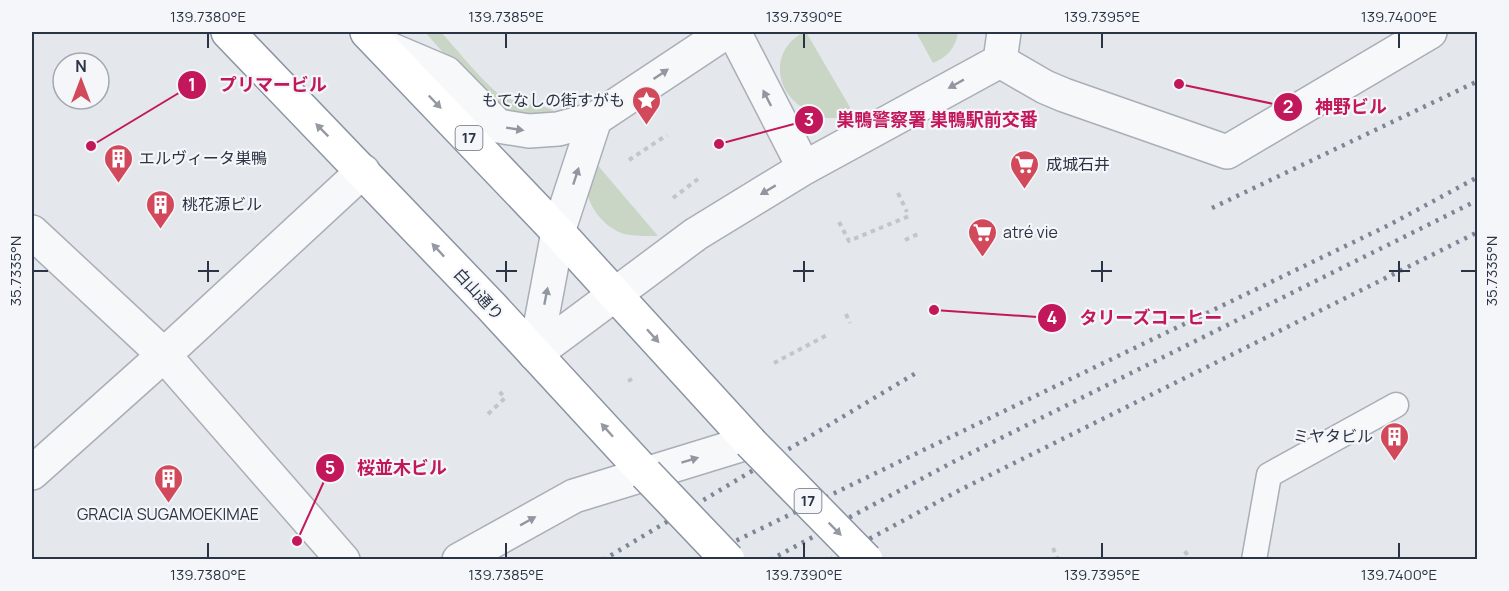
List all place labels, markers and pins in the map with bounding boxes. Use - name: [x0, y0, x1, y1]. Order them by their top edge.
- callout: プリマービル: [177, 67, 339, 103]
- place icon: もてなしの街すがも: [630, 84, 662, 126]
- place label: もてなしの街すがも: [482, 89, 625, 111]
- callout: 神野ビル: [1273, 89, 1399, 125]
- callout: 巣鴨警察署 巣鴨駅前交番: [794, 102, 1050, 138]
- building icon: エルヴィータ巣鴨: [102, 142, 134, 184]
- place label: エルヴィータ巣鴨: [139, 147, 267, 169]
- supermarket icon: 成城石井: [1009, 148, 1041, 190]
- place label: 成城石井: [1046, 153, 1110, 175]
- building icon: 桃花源ビル: [145, 188, 177, 230]
- place label: 桃花源ビル: [182, 193, 262, 215]
- supermarket icon: atré vie: [966, 216, 998, 258]
- place label: atré vie: [1003, 221, 1058, 243]
- callout: タリーズコーヒー: [1037, 300, 1235, 336]
- building icon: ミヤタビル: [1378, 420, 1410, 462]
- place label: ミヤタビル: [1293, 425, 1373, 447]
- callout: 桜並木ビル: [315, 450, 459, 486]
- building icon: GRACIA SUGAMOEKIMAE: [152, 462, 184, 504]
- place label: GRACIA SUGAMOEKIMAE: [77, 503, 259, 525]

